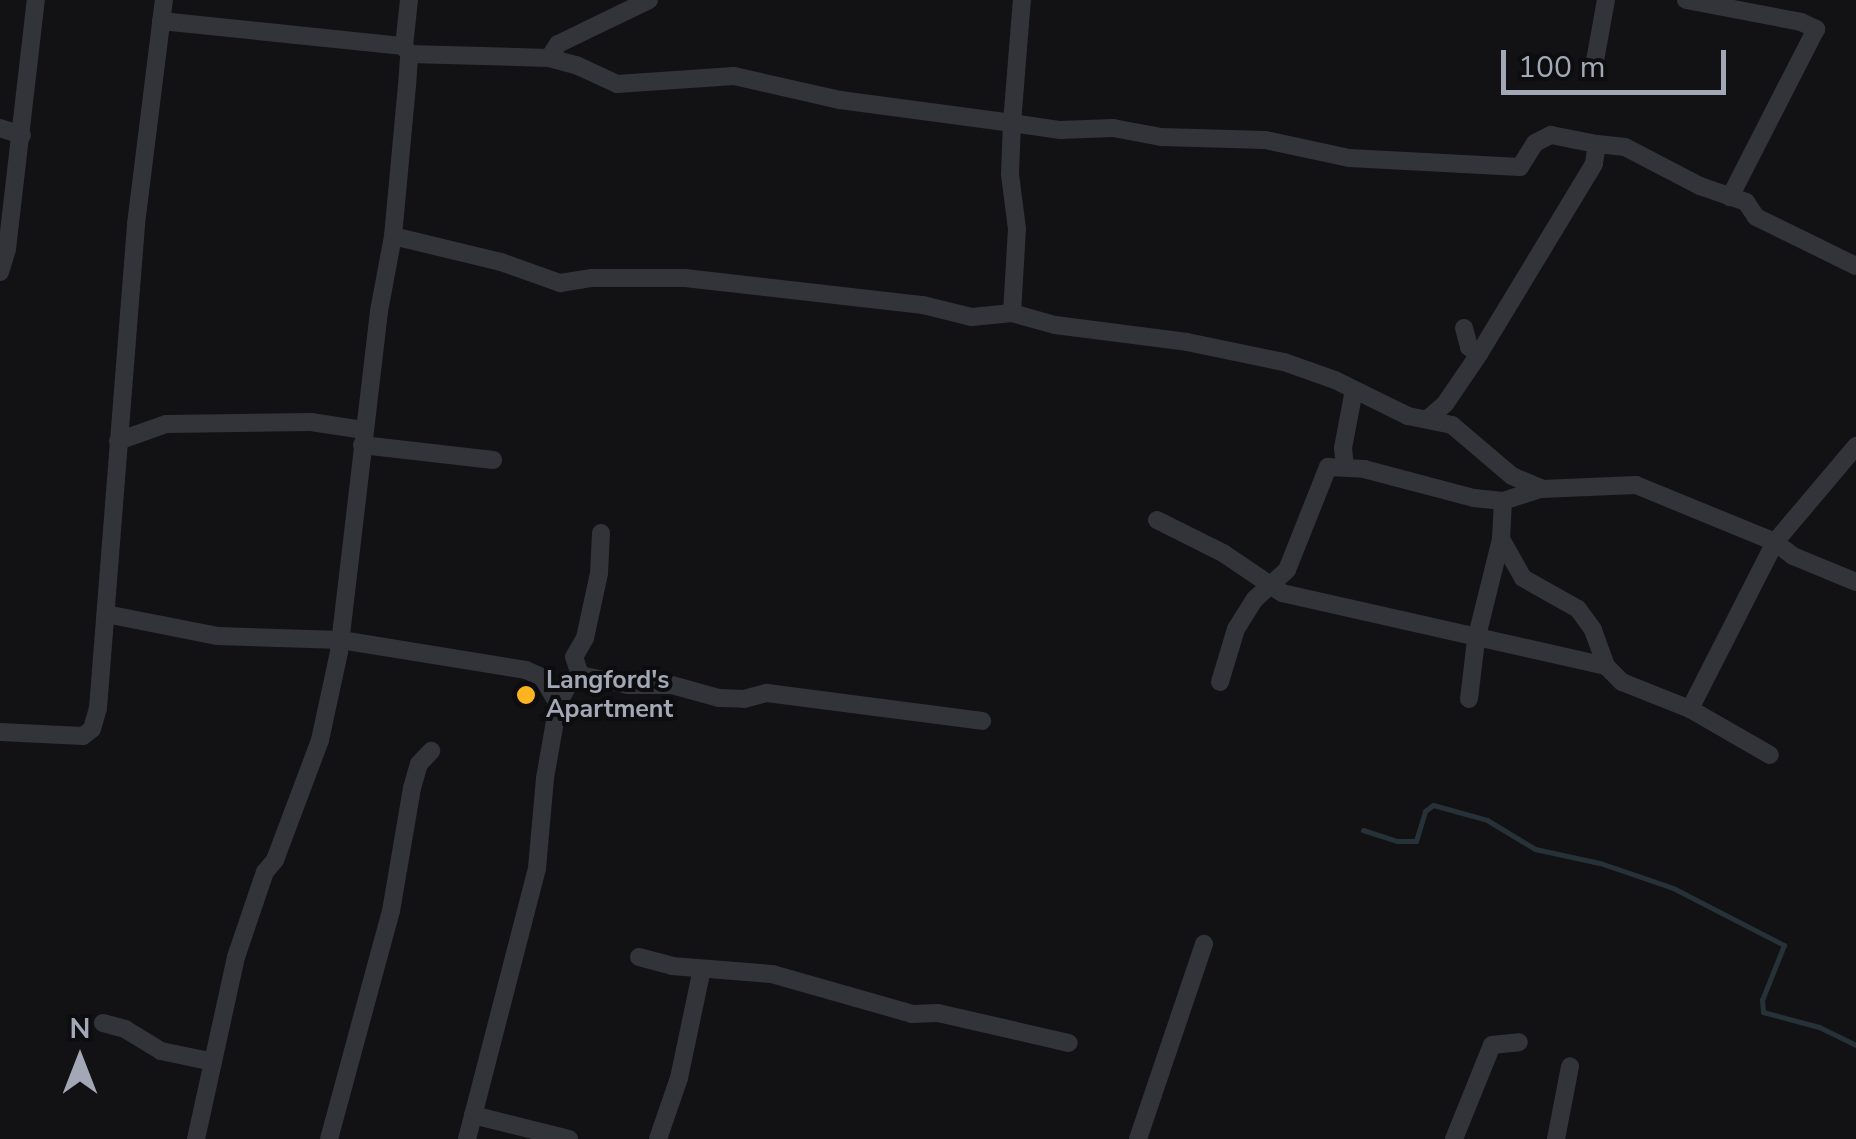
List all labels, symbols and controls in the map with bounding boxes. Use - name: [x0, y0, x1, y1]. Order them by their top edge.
- scale bar: [1506, 30, 1731, 92]
- text: 100 m: [1518, 47, 1605, 88]
- place label: Langford's Apartment: [546, 666, 673, 725]
- marker: Langford's Apartment: [515, 684, 537, 706]
- north arrow: [30, 1009, 130, 1109]
- text: N: [70, 1010, 90, 1048]

